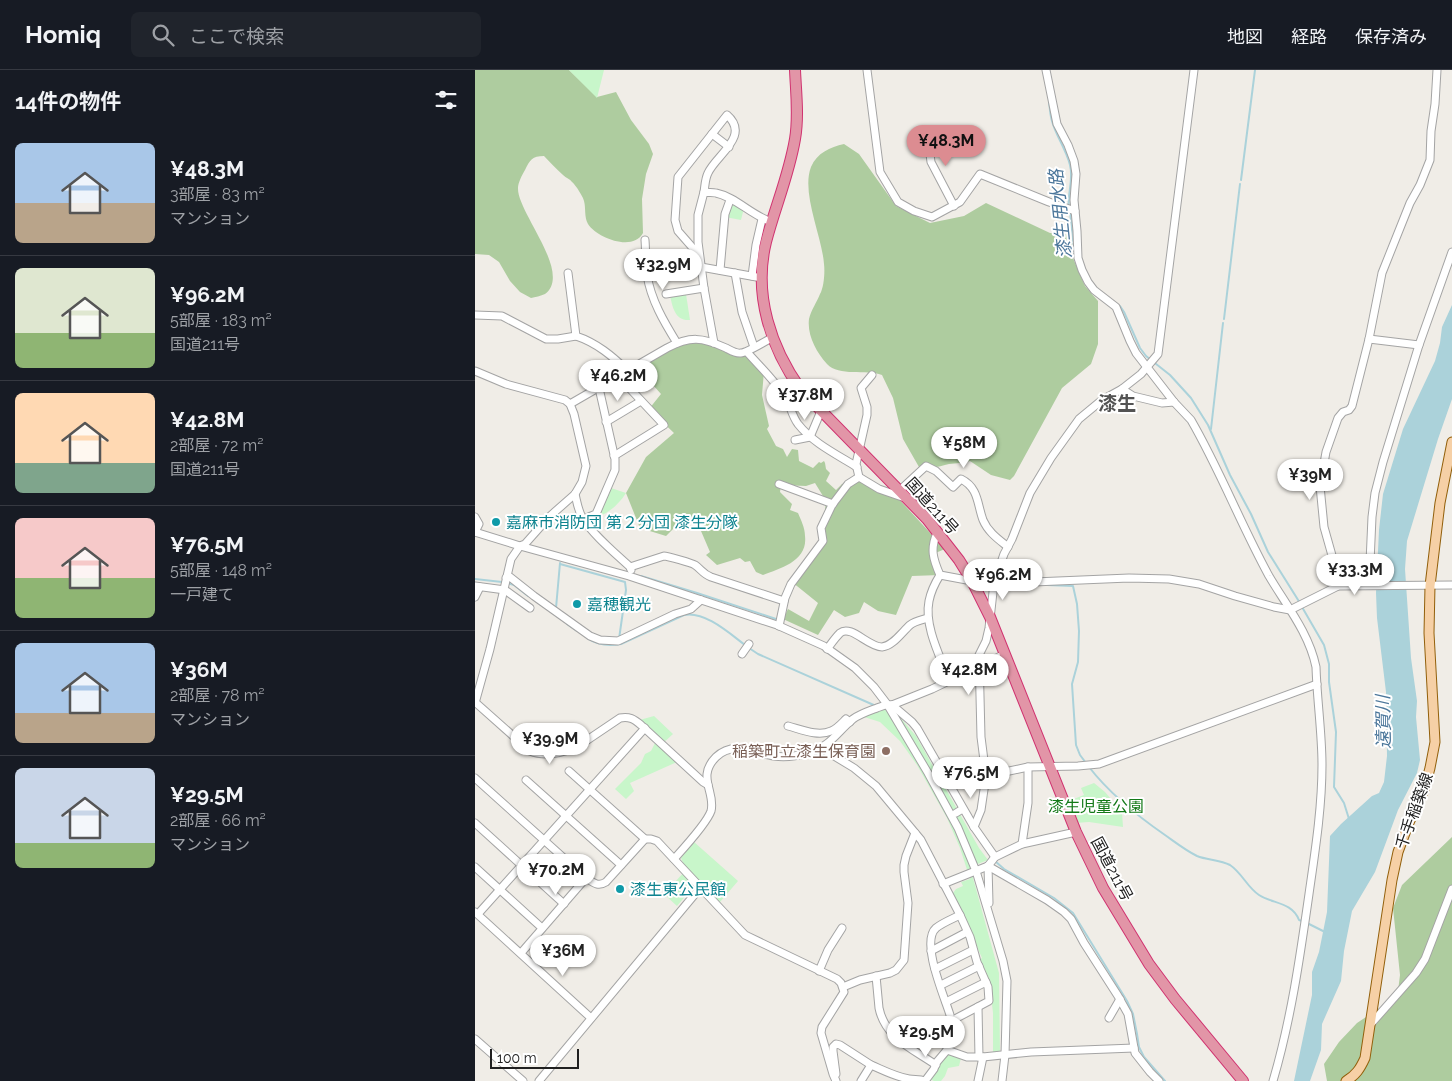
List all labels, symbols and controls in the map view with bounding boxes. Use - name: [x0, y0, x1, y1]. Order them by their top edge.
- search box: [131, 12, 481, 57]
- text: Homiq: [25, 20, 101, 49]
- icon: search: [149, 21, 177, 49]
- text: ここで検索: [189, 25, 284, 47]
- text: 地図: [1227, 26, 1263, 47]
- text: 経路: [1291, 26, 1327, 47]
- text: 保存済み: [1355, 26, 1427, 47]
- icon: filters: [432, 86, 460, 114]
- text: 14件の物件: [15, 89, 121, 114]
- pin: ¥48.3M: [905, 124, 987, 167]
- text: ¥48.3M: [918, 131, 974, 150]
- text: ¥48.3M: [170, 156, 244, 181]
- icon: home: [55, 163, 115, 223]
- water label: 漆生用水路: [1045, 166, 1075, 260]
- text: 3部屋 · 83 m²: [170, 185, 265, 204]
- text: マンション: [170, 209, 250, 228]
- pin: ¥32.9M: [622, 248, 704, 291]
- text: ¥32.9M: [635, 255, 691, 274]
- text: ¥96.2M: [170, 282, 245, 307]
- icon: home: [55, 288, 115, 348]
- text: 5部屋 · 183 m²: [170, 311, 272, 330]
- text: 国道211号: [170, 335, 240, 354]
- pin: ¥46.2M: [577, 360, 659, 402]
- text: ¥46.2M: [590, 366, 646, 385]
- pin: ¥37.8M: [764, 378, 846, 421]
- text: ¥37.8M: [777, 385, 833, 404]
- district label: 漆生: [1098, 392, 1136, 414]
- text: ¥42.8M: [170, 407, 244, 432]
- icon: home: [55, 413, 115, 473]
- pin: ¥58M: [934, 426, 994, 469]
- text: ¥58M: [942, 433, 986, 452]
- text: 2部屋 · 72 m²: [170, 436, 263, 455]
- pin: ¥39M: [1280, 458, 1340, 501]
- text: 国道211号: [170, 460, 240, 479]
- text: ¥39M: [1288, 465, 1332, 484]
- street label: 国道211号: [902, 474, 962, 538]
- place label: 嘉麻市消防団 第２分団 漆生分隊: [506, 513, 738, 532]
- marker: 嘉麻市消防団 第２分団 漆生分隊: [490, 516, 502, 528]
- text: ¥76.5M: [170, 532, 244, 557]
- icon: home: [55, 538, 115, 598]
- pin: ¥33.3M: [1314, 554, 1396, 596]
- pin: ¥96.2M: [962, 558, 1044, 601]
- text: ¥33.3M: [1327, 560, 1383, 579]
- text: 5部屋 · 148 m²: [170, 561, 272, 580]
- text: ¥96.2M: [975, 565, 1032, 584]
- text: 一戸建て: [170, 585, 234, 604]
- place label: 嘉穂観光: [587, 595, 651, 614]
- marker: 嘉穂観光: [571, 598, 583, 610]
- pin: ¥42.8M: [928, 654, 1010, 696]
- text: ¥36M: [170, 657, 228, 682]
- text: ¥42.8M: [941, 660, 997, 679]
- icon: home: [55, 663, 115, 723]
- text: 2部屋 · 78 m²: [170, 686, 265, 705]
- water label: 遠賀川: [1372, 693, 1394, 749]
- text: マンション: [170, 710, 250, 729]
- pin: ¥39.9M: [509, 722, 591, 765]
- text: ¥39.9M: [522, 729, 578, 748]
- place label: 稲築町立漆生保育園: [732, 742, 876, 761]
- marker: 稲築町立漆生保育園: [880, 745, 892, 757]
- pin: ¥76.5M: [930, 756, 1012, 799]
- text: ¥76.5M: [943, 763, 999, 782]
- street label: 千手稲築線: [1391, 770, 1437, 852]
- text: ¥29.5M: [170, 782, 244, 807]
- icon: home: [55, 788, 115, 848]
- park label: 漆生児童公園: [1048, 797, 1144, 816]
- text: 2部屋 · 66 m²: [170, 811, 266, 830]
- street label: 国道211号: [1087, 834, 1137, 904]
- text: マンション: [170, 835, 250, 854]
- pin: ¥70.2M: [515, 854, 597, 896]
- text: ¥70.2M: [528, 860, 584, 879]
- place label: 漆生東公民館: [630, 880, 726, 899]
- marker: 漆生東公民館: [614, 883, 626, 895]
- pin: ¥36M: [533, 934, 593, 977]
- text: ¥36M: [541, 941, 585, 960]
- pin: ¥29.5M: [885, 1016, 967, 1058]
- text: ¥29.5M: [898, 1022, 954, 1041]
- scale bar: [490, 1046, 579, 1069]
- text: 100 m: [497, 1050, 537, 1066]

